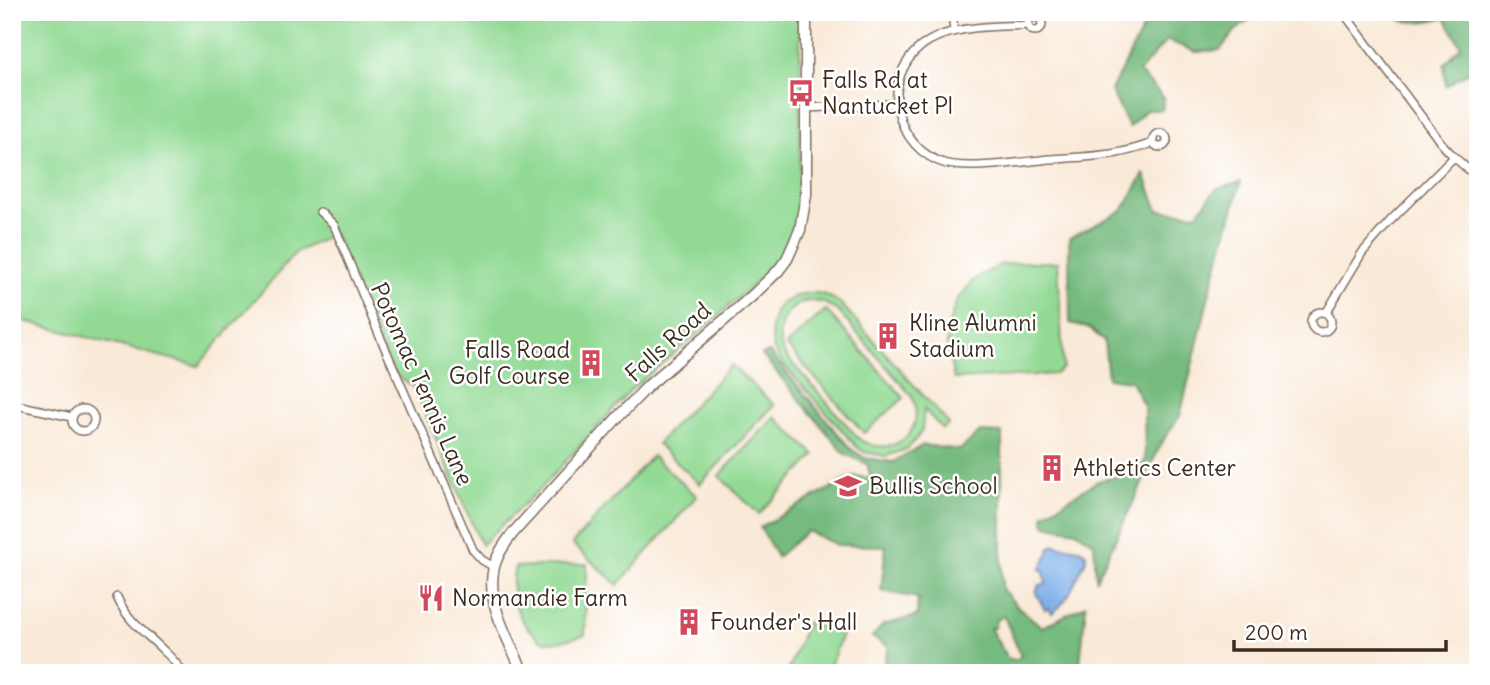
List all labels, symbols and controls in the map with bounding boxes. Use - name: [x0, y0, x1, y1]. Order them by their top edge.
- place label: Falls Rd at Nantucket Pl: [822, 65, 953, 120]
- bus stop icon: Falls Rd at Nantucket Pl: [786, 78, 816, 108]
- street label: Potomac Tennis Lane: [365, 278, 480, 490]
- street label: Falls Road: [619, 296, 716, 388]
- place label: Kline Alumni Stadium: [909, 308, 1037, 363]
- building icon: Kline Alumni Stadium: [873, 321, 903, 351]
- place label: Falls Road Golf Course: [449, 335, 570, 390]
- building icon: Falls Road Golf Course: [576, 348, 606, 378]
- building icon: Athletics Center: [1037, 453, 1067, 483]
- place label: Athletics Center: [1073, 453, 1237, 482]
- school or university icon: Bullis School: [833, 471, 863, 501]
- place label: Bullis School: [869, 471, 998, 500]
- restaurant icon: Normandie Farm: [416, 583, 446, 613]
- place label: Normandie Farm: [452, 583, 628, 612]
- building icon: Founder's Hall: [674, 607, 704, 637]
- place label: Founder's Hall: [710, 607, 857, 636]
- scale bar: [1234, 608, 1446, 652]
- text: 200 m: [1245, 619, 1308, 646]

